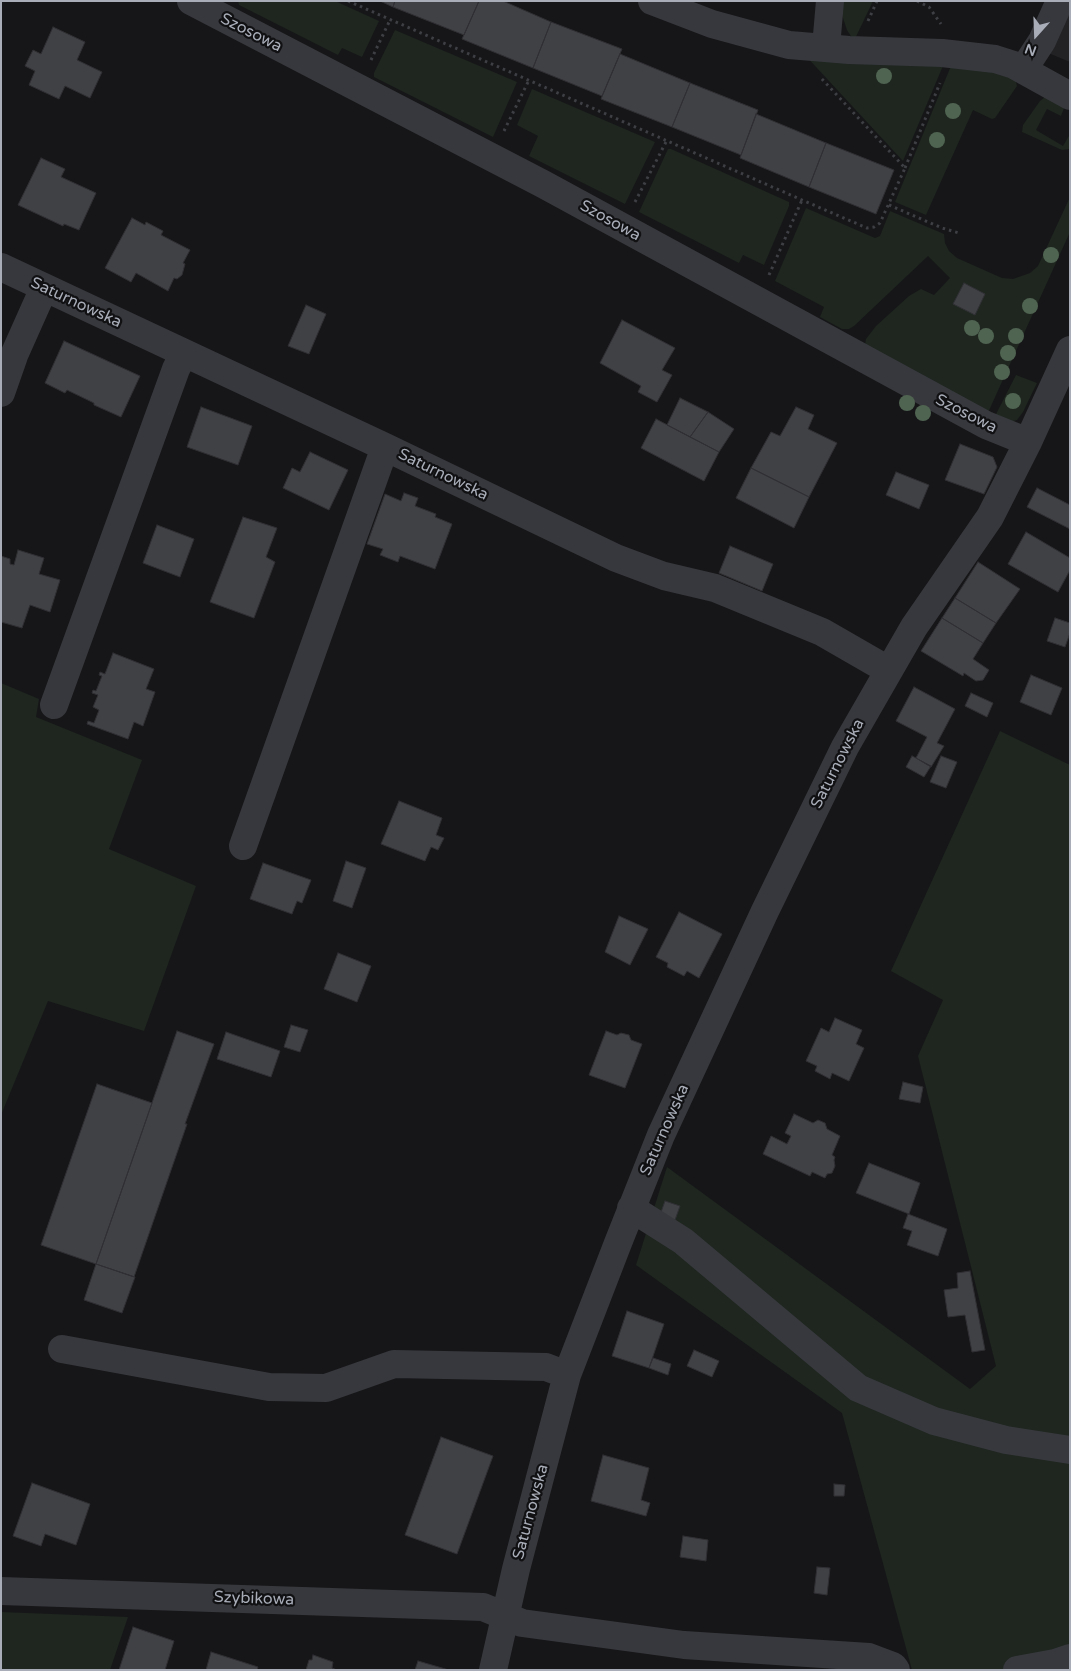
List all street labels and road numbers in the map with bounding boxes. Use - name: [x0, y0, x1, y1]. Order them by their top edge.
- street label: Szosowa: [217, 9, 285, 57]
- street label: Szosowa: [576, 197, 644, 245]
- street label: Saturnowska: [28, 274, 124, 332]
- street label: Szosowa: [932, 390, 1000, 438]
- street label: Saturnowska: [395, 445, 491, 505]
- street label: Saturnowska: [807, 716, 869, 812]
- street label: Saturnowska: [636, 1081, 694, 1179]
- street label: Saturnowska: [509, 1462, 553, 1562]
- street label: Szybikowa: [214, 1588, 294, 1610]

